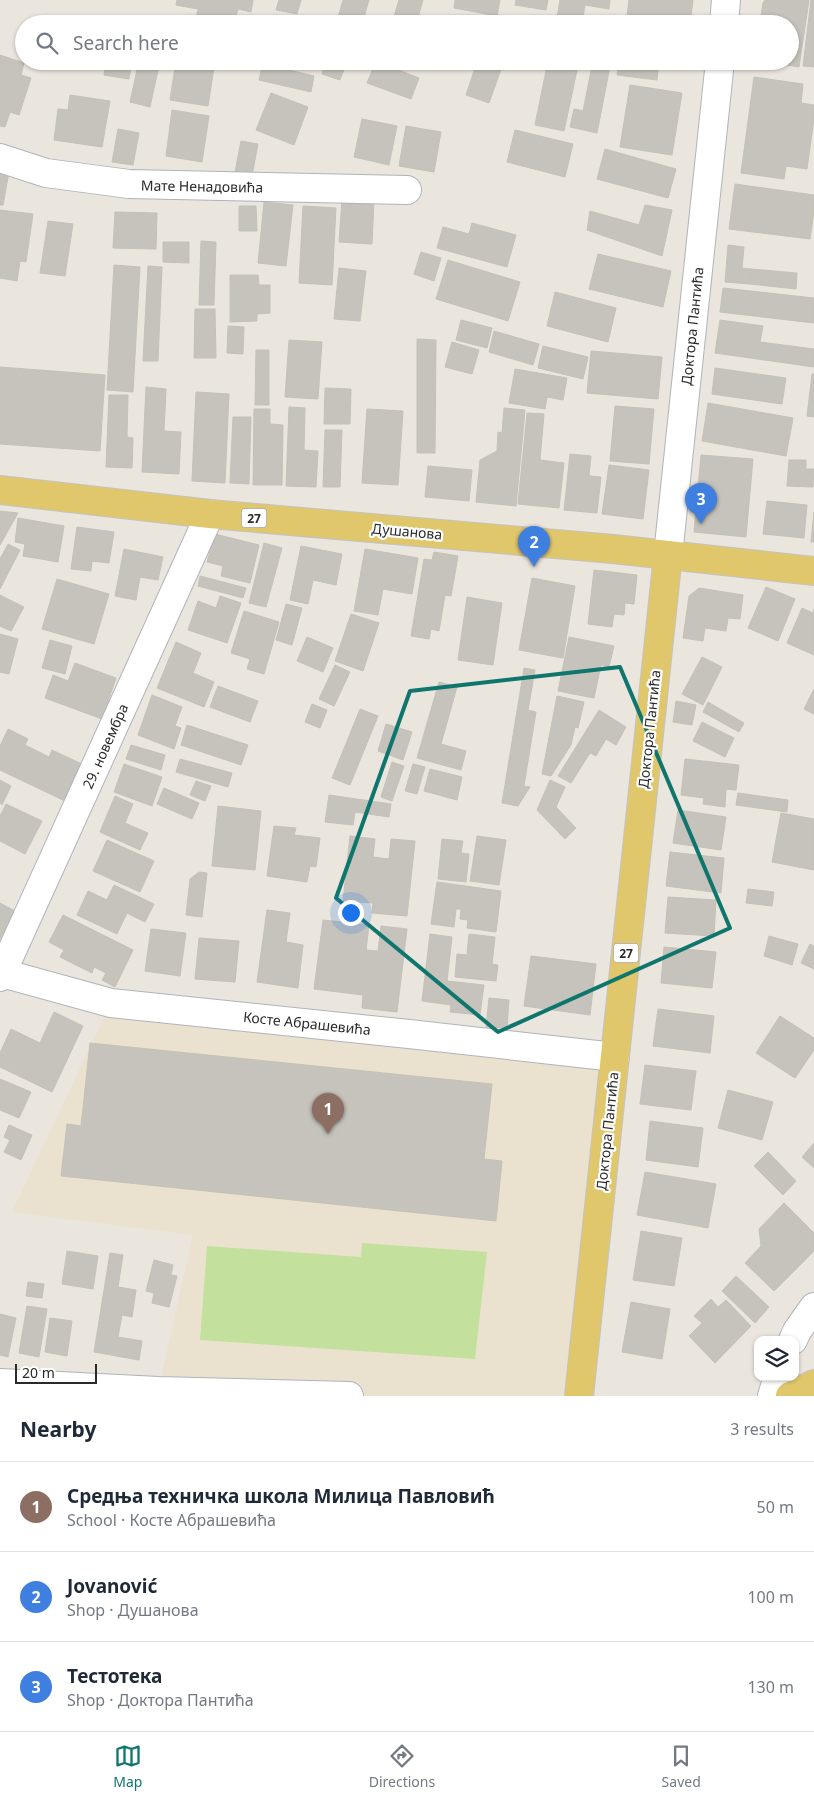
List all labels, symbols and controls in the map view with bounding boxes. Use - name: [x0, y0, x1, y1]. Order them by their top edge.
- search box: [15, 15, 799, 70]
- icon: search: [33, 29, 61, 57]
- text: Search here: [73, 30, 179, 56]
- street label: Мате Ненадовића: [141, 175, 263, 197]
- street label: Доктора Пантића: [676, 266, 708, 386]
- pin: 3: [685, 483, 717, 524]
- road number: 27: [242, 508, 266, 528]
- street label: Душанова: [371, 518, 443, 544]
- pin: 2: [518, 526, 550, 567]
- street label: Доктора Пантића: [633, 669, 665, 789]
- street label: 29. новембра: [78, 700, 132, 792]
- your location: [338, 900, 364, 926]
- road number: 27: [614, 944, 638, 962]
- street label: Косте Абрашевића: [242, 1007, 372, 1039]
- street label: Доктора Пантића: [591, 1071, 623, 1191]
- pin: 1: [312, 1093, 344, 1134]
- map controls: [754, 1336, 799, 1381]
- button: layers: [754, 1336, 799, 1381]
- scale bar: [15, 1361, 98, 1384]
- text: 20 m: [22, 1363, 55, 1382]
- text: Nearby: [20, 1415, 96, 1443]
- text: 3 results: [730, 1418, 794, 1440]
- text: Средња техничка школа Милица Павловић: [67, 1483, 495, 1509]
- text: 1: [31, 1496, 41, 1518]
- text: 50 m: [757, 1496, 794, 1518]
- text: School · Косте Абрашевића: [67, 1509, 276, 1531]
- text: Jovanović: [67, 1573, 157, 1599]
- text: 2: [31, 1586, 41, 1608]
- text: 100 m: [747, 1586, 794, 1608]
- text: Shop · Душанова: [67, 1599, 199, 1621]
- text: Тестотека: [67, 1663, 162, 1689]
- text: 3: [31, 1676, 41, 1698]
- text: 130 m: [747, 1676, 794, 1698]
- text: Shop · Доктора Пантића: [67, 1689, 254, 1711]
- tab: Map: [113, 1742, 142, 1791]
- tab: Directions: [369, 1742, 435, 1791]
- tab: Saved: [662, 1742, 701, 1791]

